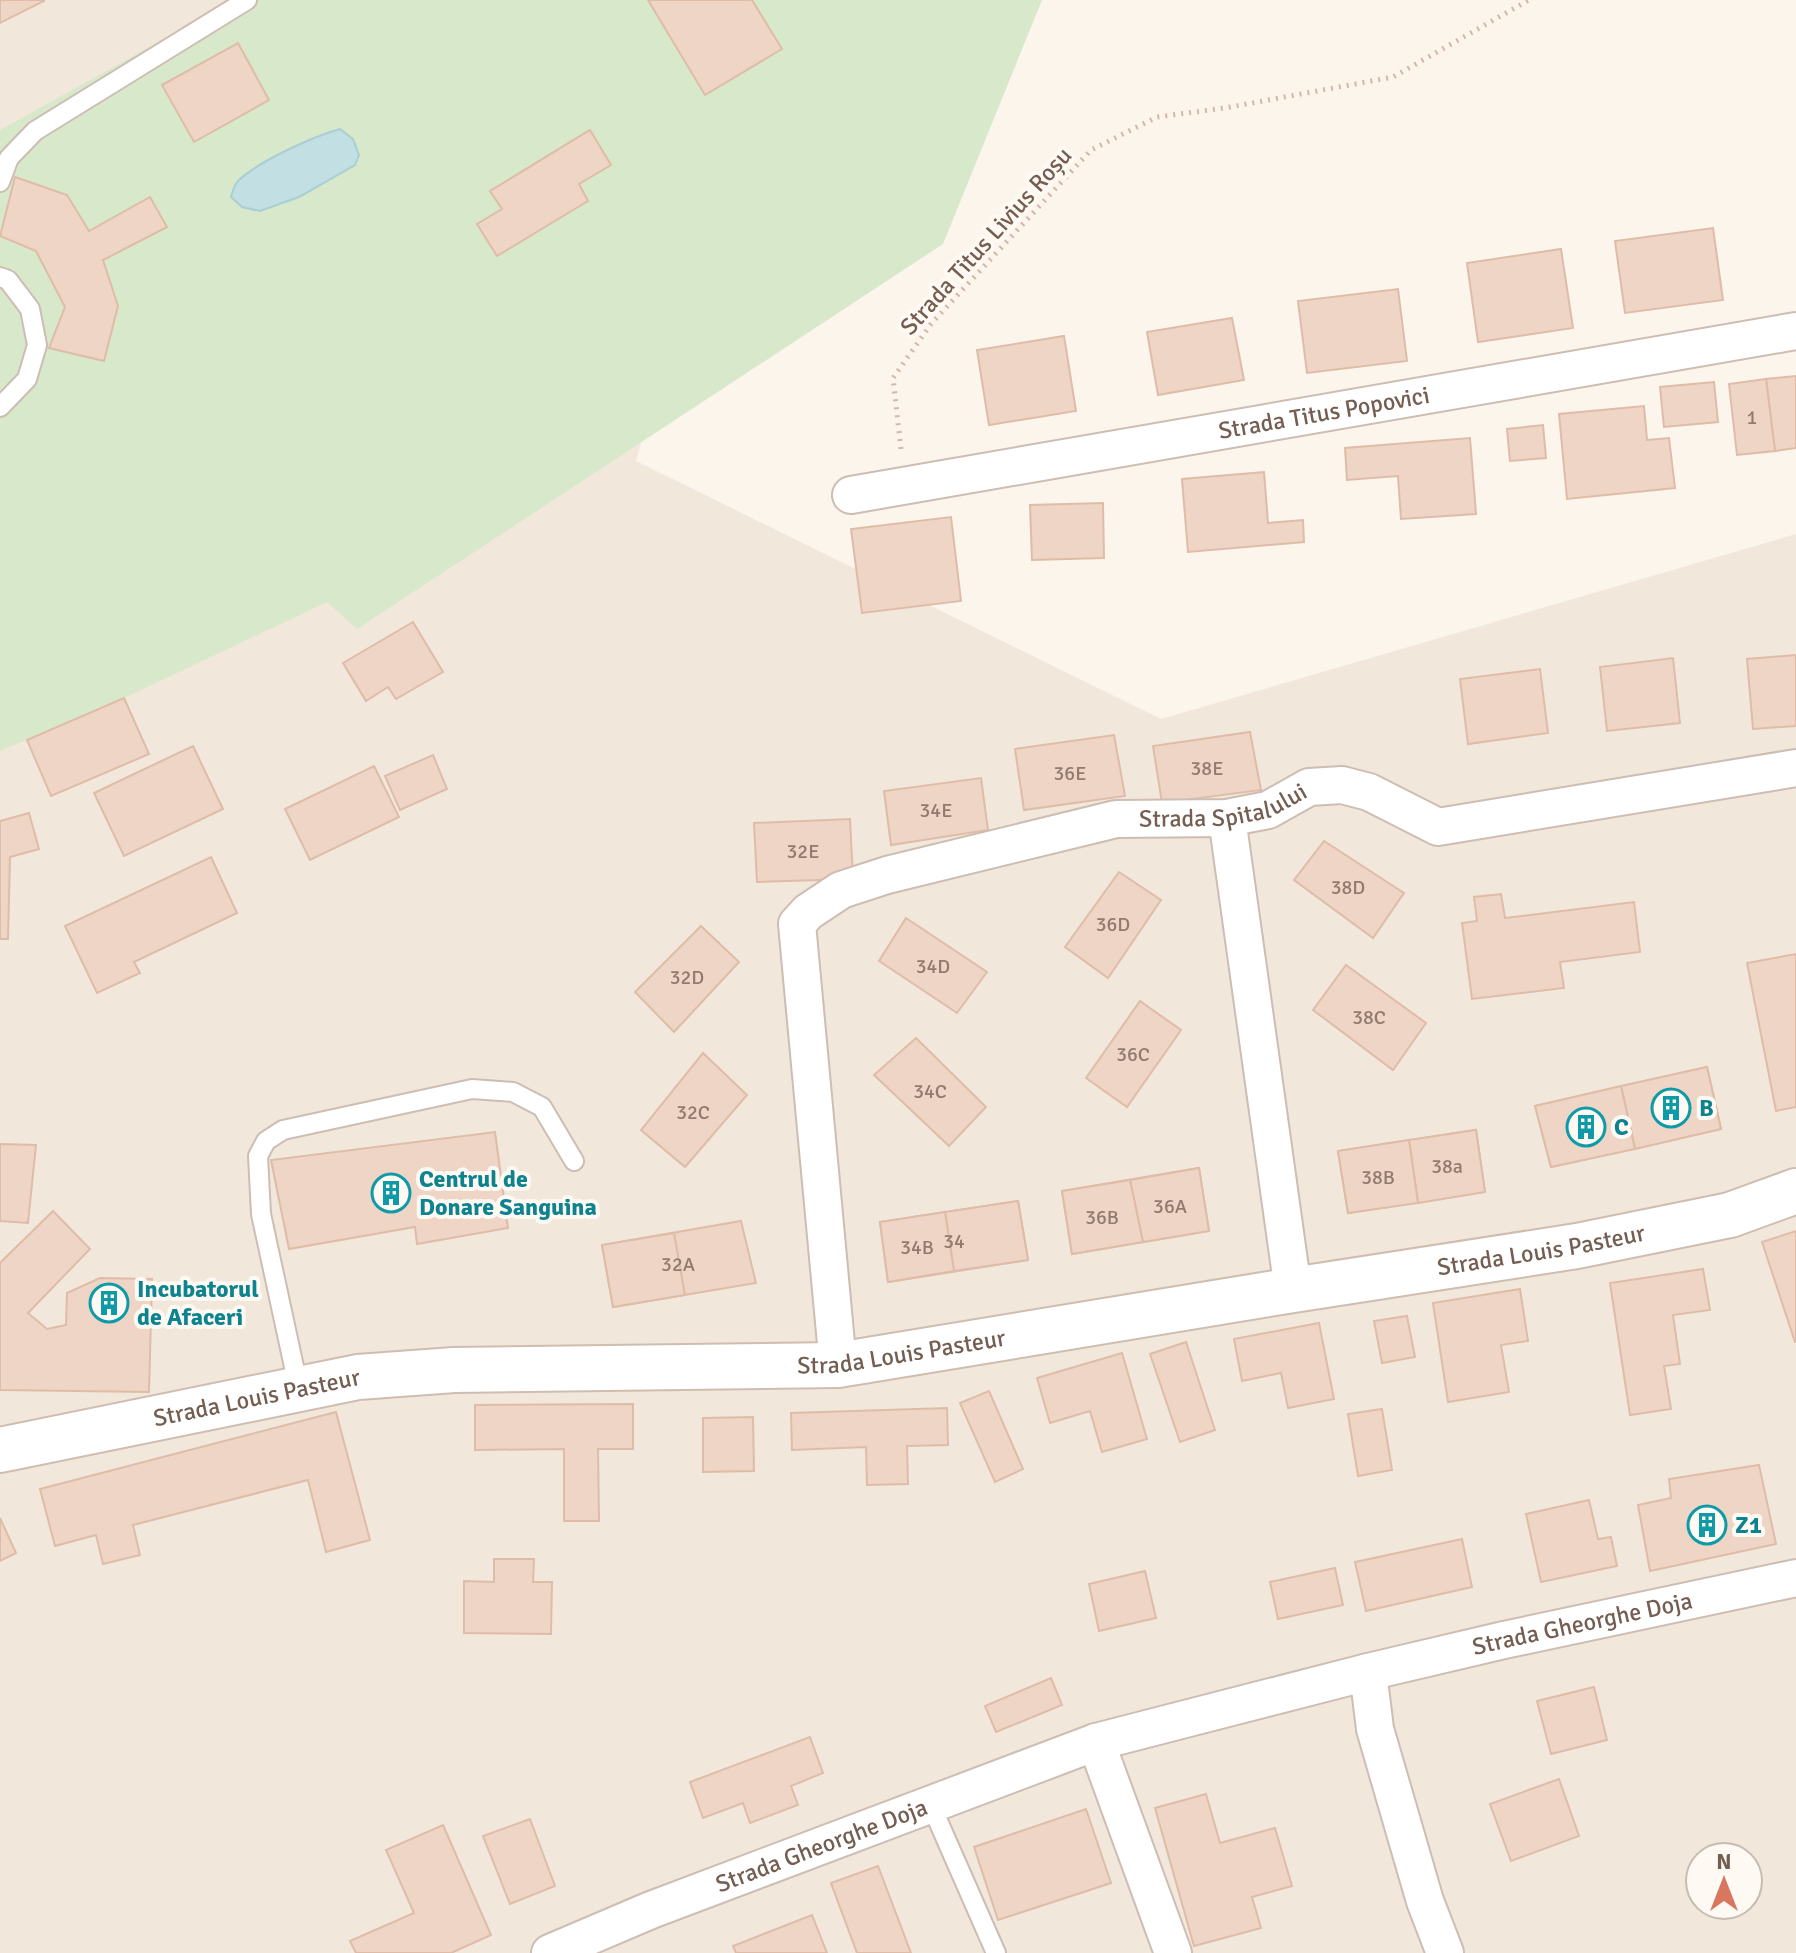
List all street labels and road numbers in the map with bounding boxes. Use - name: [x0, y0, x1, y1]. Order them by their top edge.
- street label: Strada Titus Livius Roșu: [894, 141, 1078, 341]
- street label: Strada Titus Popovici: [1216, 380, 1432, 446]
- street label: Strada Spitalului: [1139, 776, 1312, 834]
- street label: Strada Louis Pasteur: [1435, 1218, 1648, 1282]
- street label: Strada Louis Pasteur: [797, 1323, 1008, 1381]
- street label: Strada Louis Pasteur: [151, 1362, 363, 1433]
- street label: Strada Gheorghe Doja: [1469, 1585, 1695, 1662]
- street label: Strada Gheorghe Doja: [711, 1792, 932, 1899]

